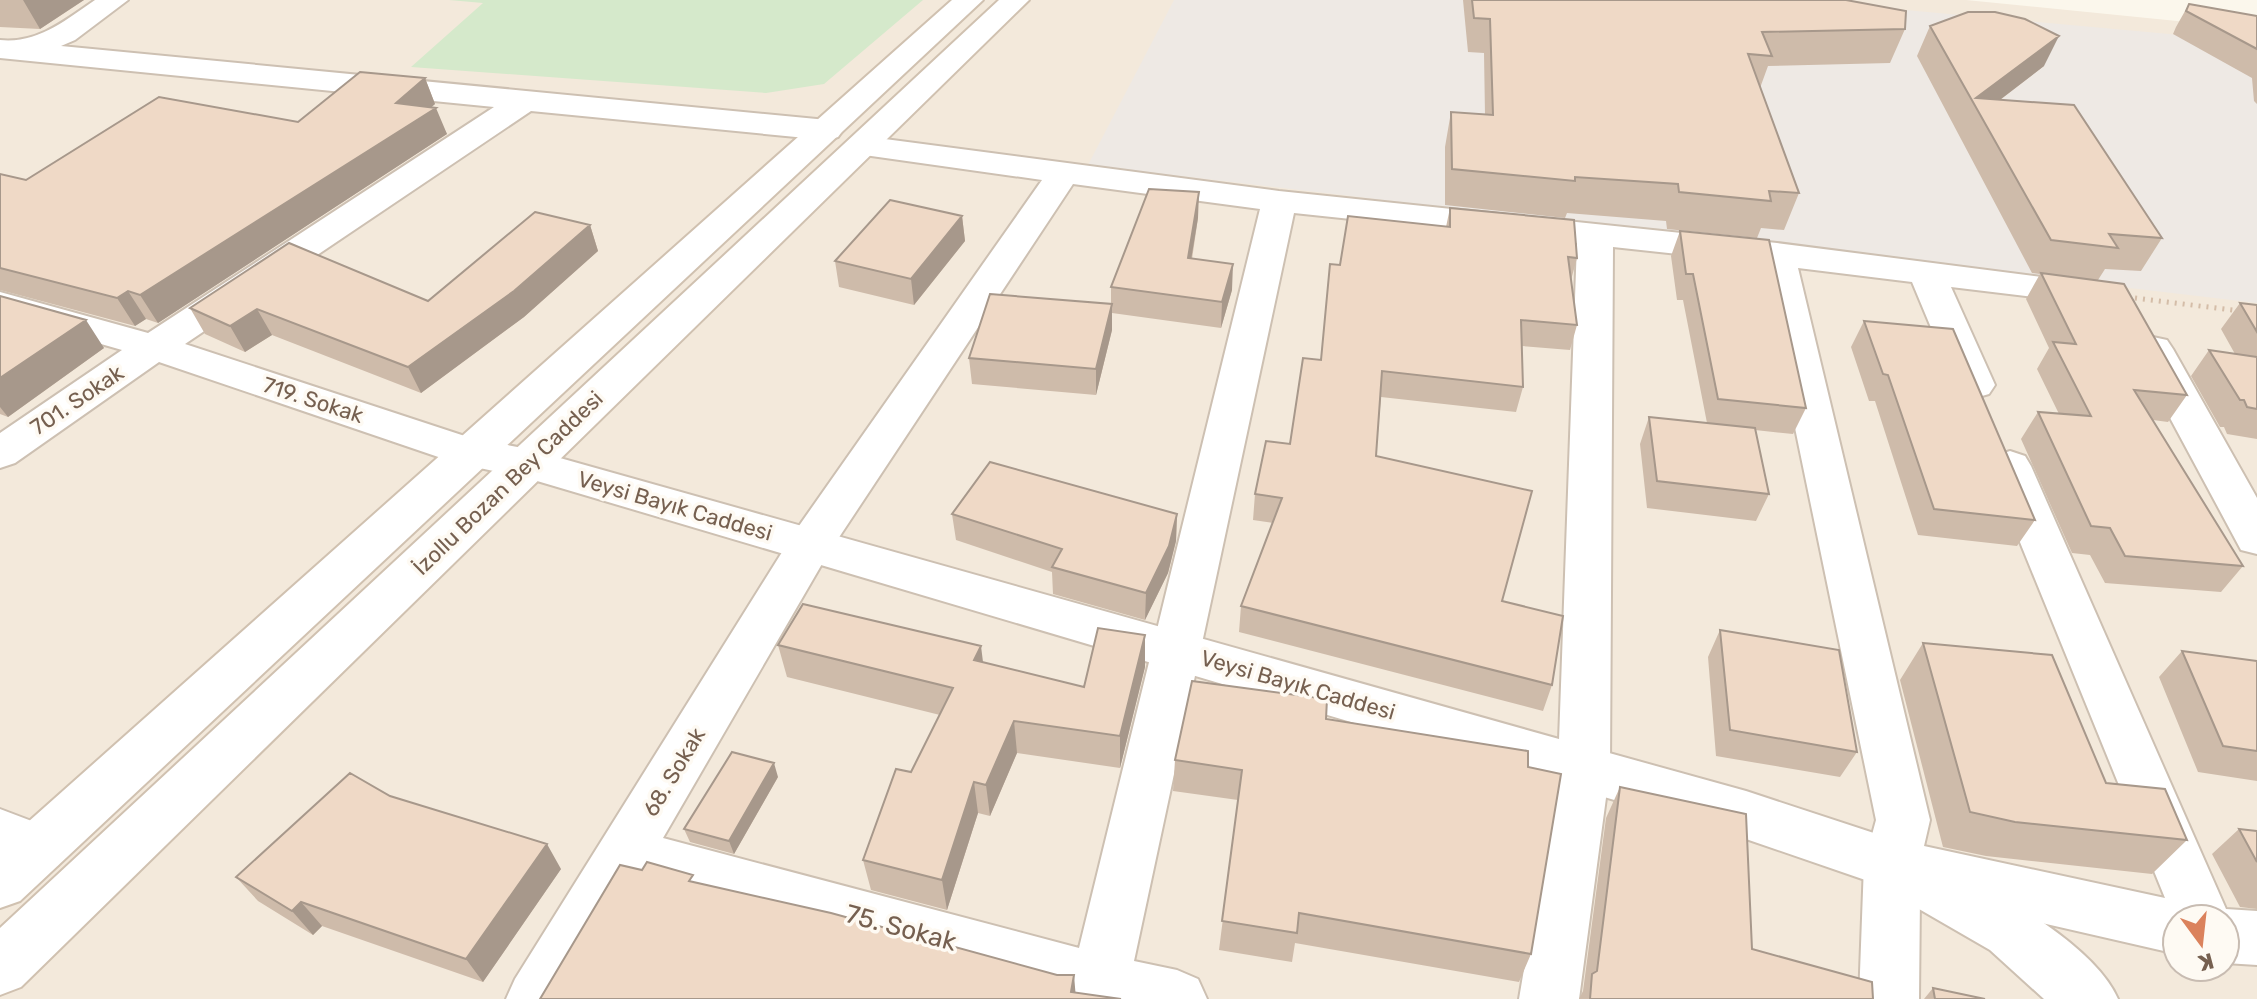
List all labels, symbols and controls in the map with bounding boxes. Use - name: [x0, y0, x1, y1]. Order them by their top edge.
- street label: 701. Sokak: [25, 359, 129, 441]
- street label: 719. Sokak: [259, 371, 367, 429]
- street label: İzollu Bozan Bey Caddesi: [407, 385, 609, 581]
- street label: Veysi Bayık Caddesi: [575, 465, 775, 547]
- street label: Veysi Bayık Caddesi: [1198, 644, 1398, 726]
- street label: 68. Sokak: [637, 722, 711, 821]
- street label: 75. Sokak: [842, 898, 960, 958]
- north arrow: [2161, 903, 2241, 983]
- text: K: [2195, 947, 2217, 977]

